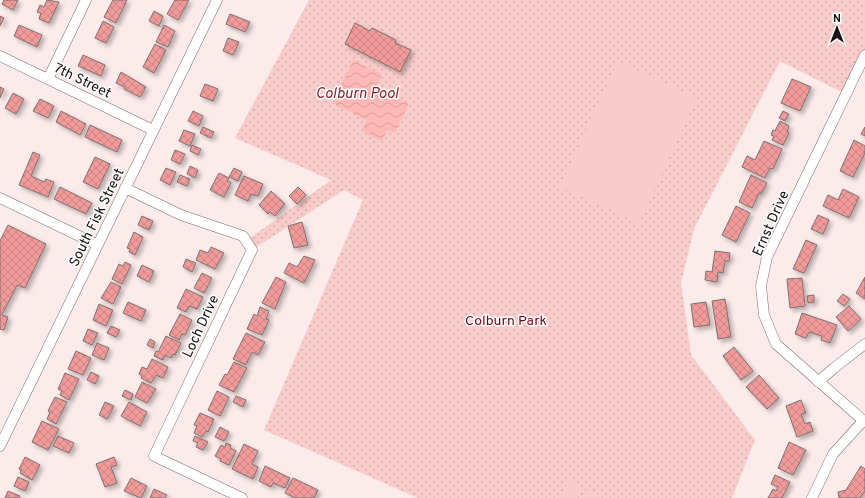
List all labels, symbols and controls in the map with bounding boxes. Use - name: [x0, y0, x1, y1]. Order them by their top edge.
- north arrow: [817, 8, 857, 48]
- text: N: [833, 12, 841, 26]
- street label: 7th Street: [51, 60, 114, 102]
- water label: Colburn Pool: [316, 85, 400, 104]
- street label: South Fisk Street: [66, 166, 129, 270]
- street label: Ernst Drive: [749, 188, 793, 259]
- street label: Loch Drive: [179, 293, 223, 361]
- park label: Colburn Park: [465, 313, 547, 330]

